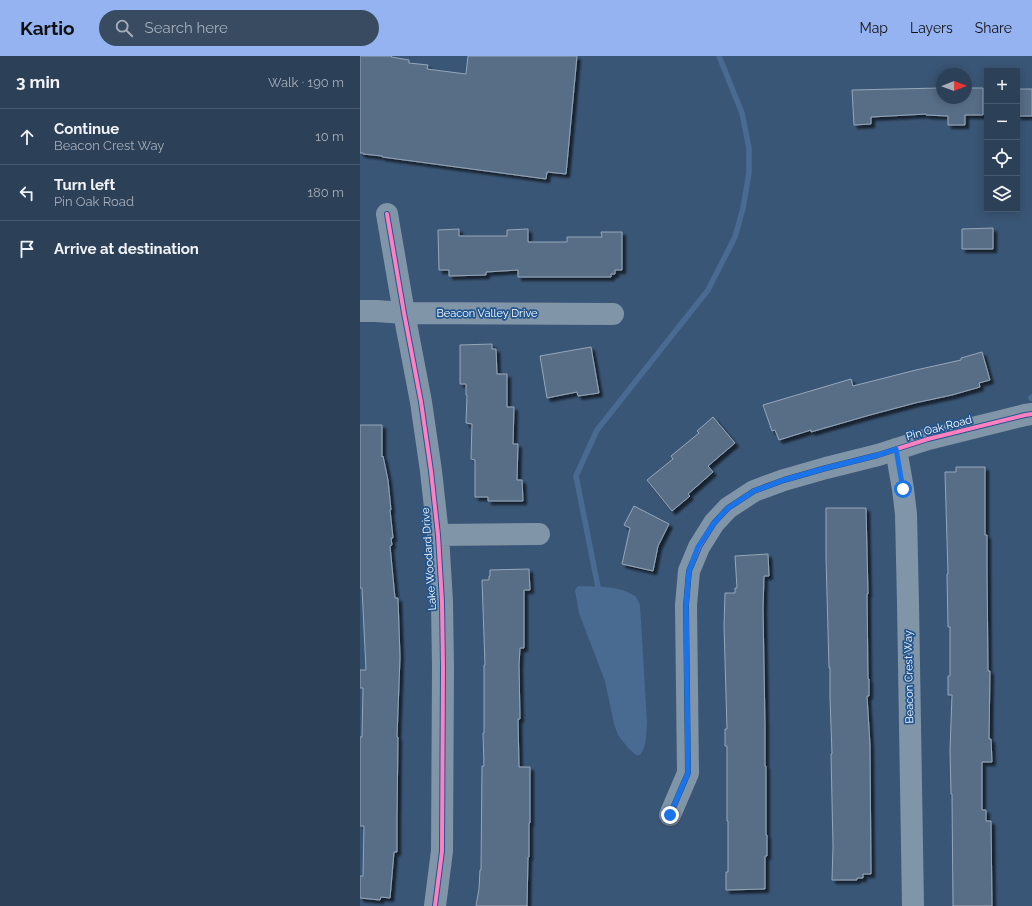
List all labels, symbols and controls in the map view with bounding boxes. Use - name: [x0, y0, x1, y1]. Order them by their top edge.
- search box: [99, 10, 379, 46]
- text: Kartio: [20, 17, 75, 39]
- icon: search: [113, 17, 135, 39]
- text: Search here: [145, 19, 228, 37]
- text: Map: [860, 20, 888, 36]
- text: Layers: [910, 20, 953, 36]
- text: Share: [975, 20, 1012, 36]
- north arrow: [936, 68, 972, 104]
- map controls: [984, 68, 1020, 212]
- button: +: [984, 68, 1020, 104]
- text: 3 min: [16, 72, 60, 92]
- text: Walk · 190 m: [268, 75, 344, 90]
- button: −: [984, 104, 1020, 140]
- text: Continue: [54, 120, 119, 138]
- icon: ahead: [16, 126, 38, 148]
- text: 10 m: [315, 129, 344, 144]
- text: Beacon Crest Way: [54, 138, 164, 153]
- button: locate: [984, 140, 1020, 176]
- text: Turn left: [54, 176, 115, 194]
- button: layers: [984, 176, 1020, 212]
- icon: left: [16, 182, 38, 204]
- text: 180 m: [308, 185, 344, 200]
- text: Pin Oak Road: [54, 194, 134, 209]
- icon: arrive: [16, 238, 38, 260]
- text: Arrive at destination: [54, 240, 199, 258]
- street label: Beacon Valley Drive: [436, 307, 538, 320]
- street label: Pin Oak Road: [905, 413, 974, 443]
- route start: [894, 480, 912, 498]
- street label: Lake Woodard Drive: [419, 507, 439, 611]
- street label: Beacon Crest Way: [902, 630, 916, 724]
- route end: [661, 806, 679, 824]

